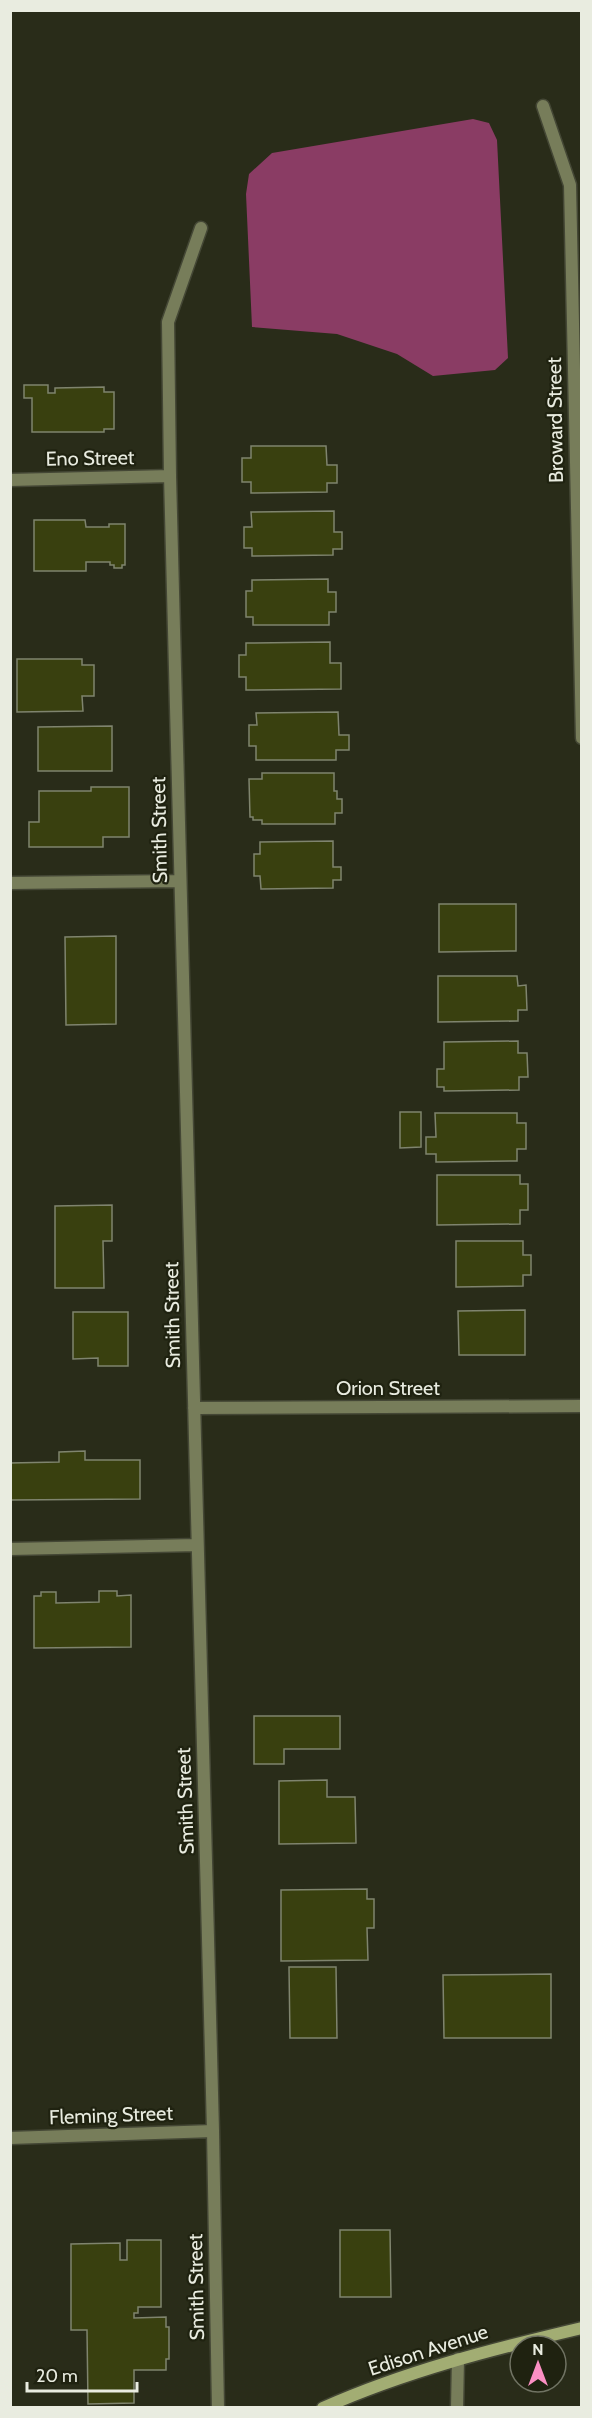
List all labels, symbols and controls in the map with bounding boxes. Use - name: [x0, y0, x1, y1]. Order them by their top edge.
- street label: Broward Street: [542, 357, 568, 483]
- street label: Eno Street: [45, 445, 135, 471]
- street label: Smith Street: [146, 776, 172, 884]
- street label: Smith Street: [159, 1261, 185, 1369]
- street label: Orion Street: [336, 1376, 440, 1400]
- street label: Smith Street: [171, 1747, 199, 1855]
- street label: Fleming Street: [49, 2101, 174, 2129]
- street label: Smith Street: [183, 2233, 209, 2341]
- street label: Edison Avenue: [365, 2319, 491, 2381]
- north arrow: [508, 2334, 568, 2394]
- text: N: [532, 2340, 544, 2359]
- scale bar: [27, 2355, 136, 2393]
- text: 20 m: [36, 2365, 78, 2387]

